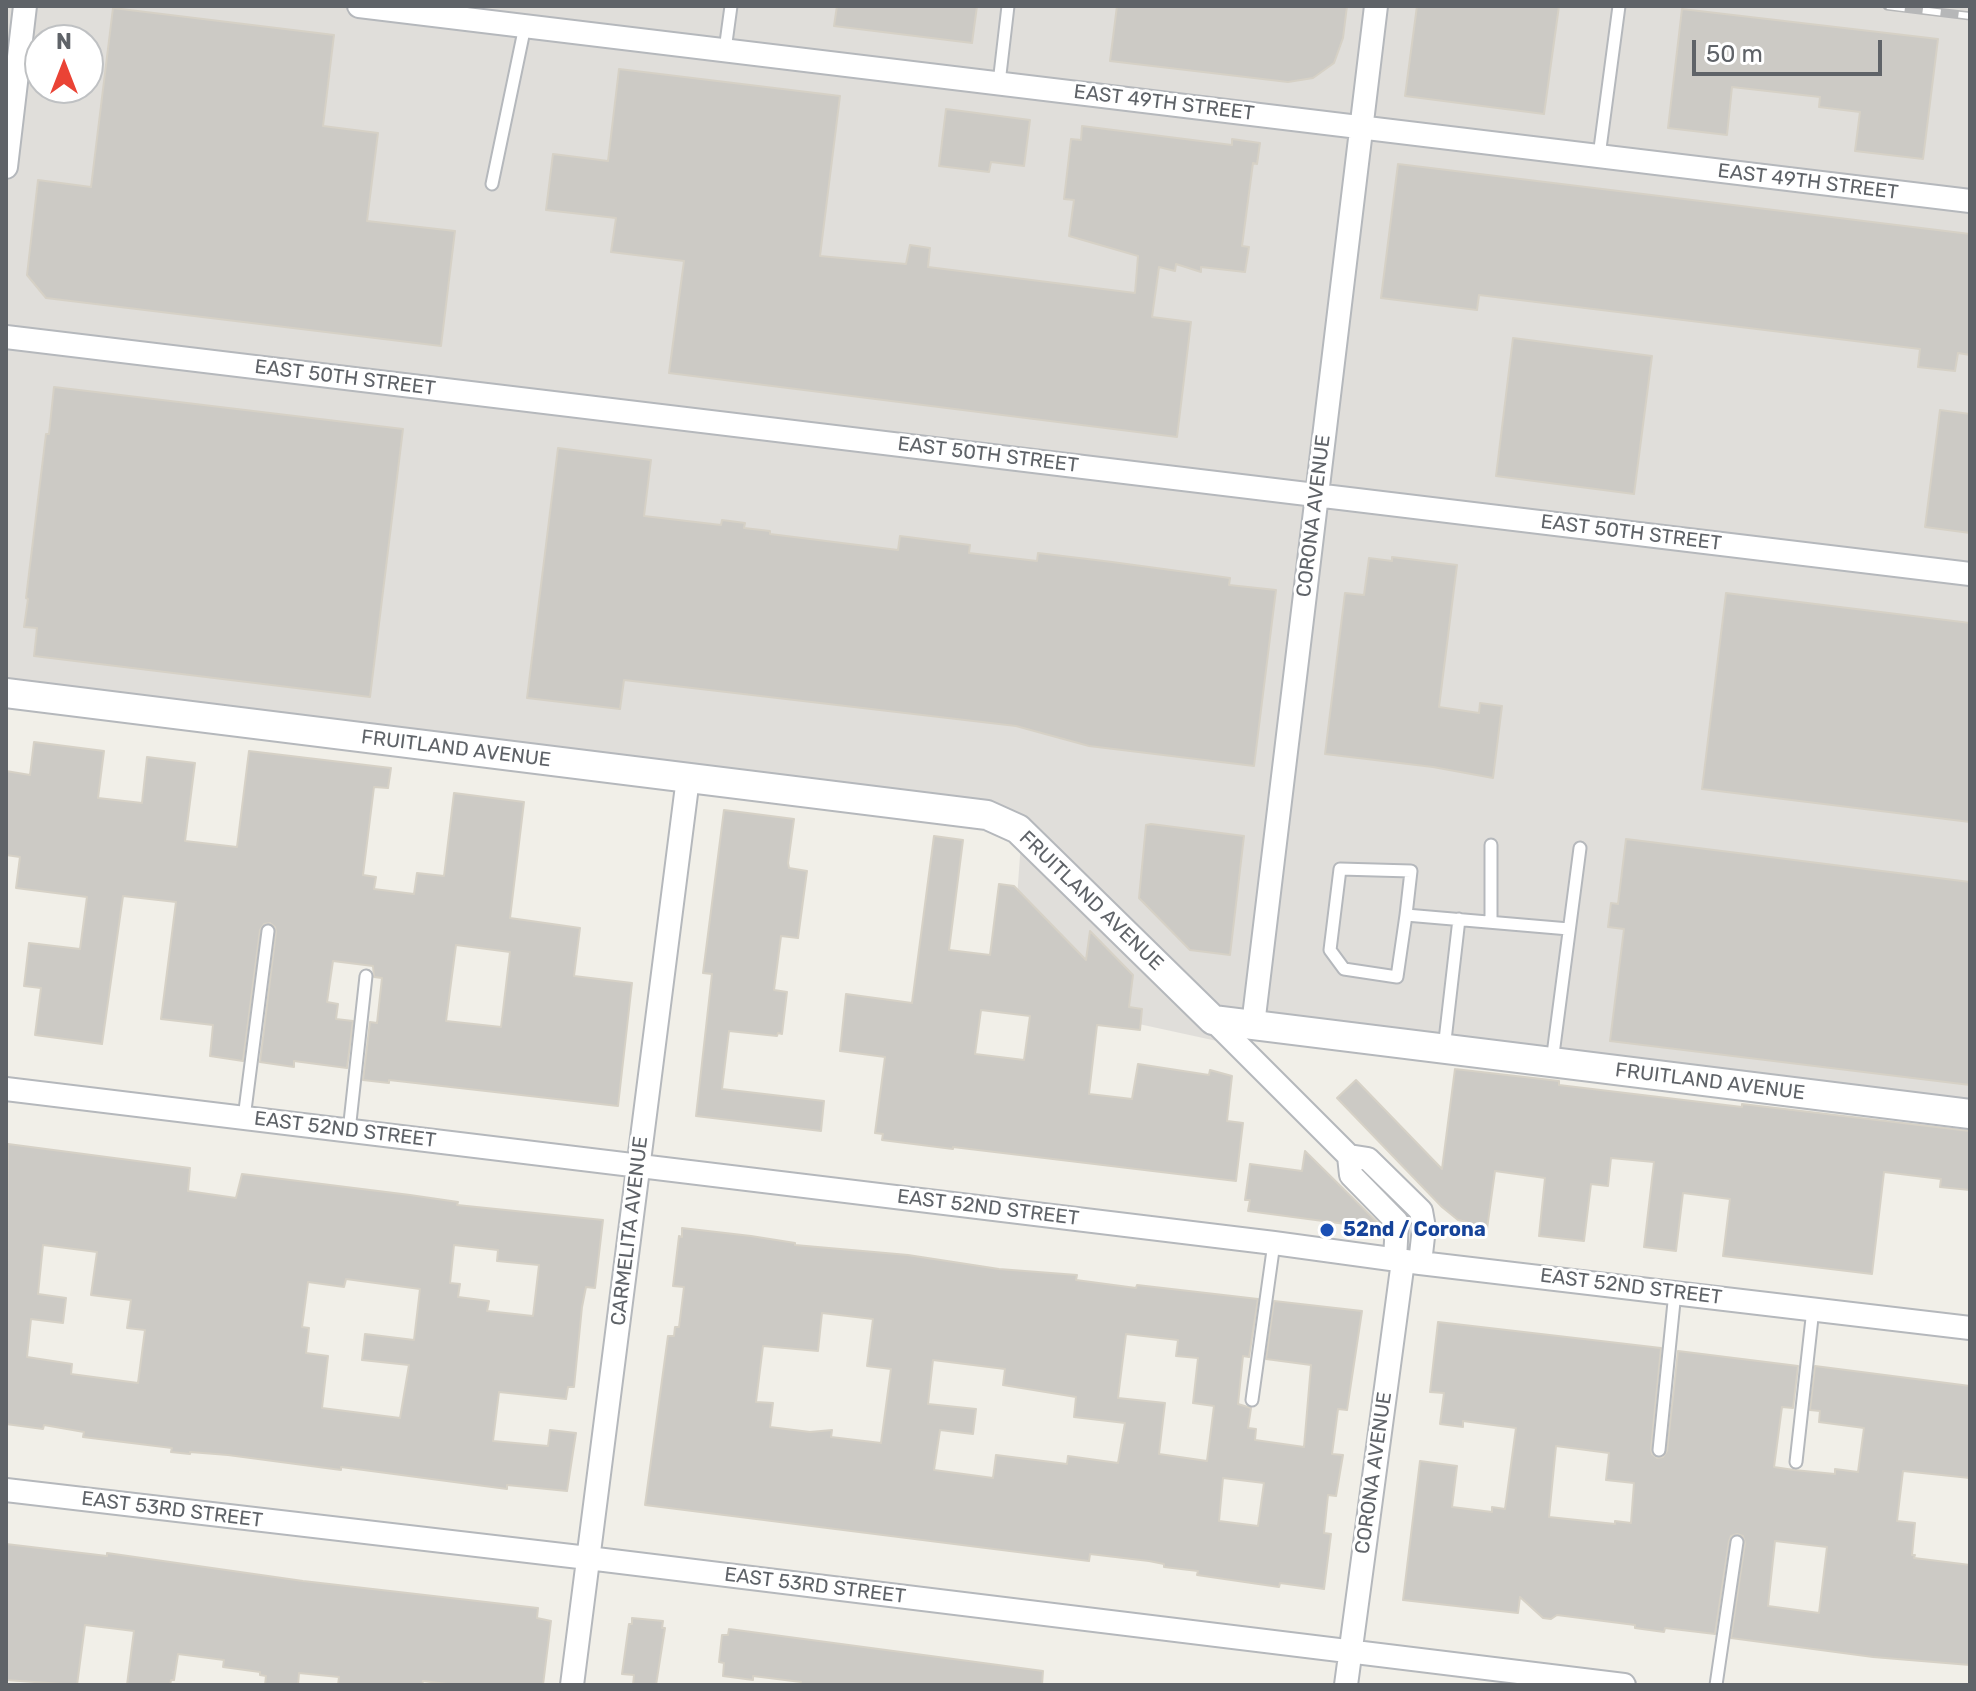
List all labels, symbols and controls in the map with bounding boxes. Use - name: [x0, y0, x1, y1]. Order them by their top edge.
- north arrow: [24, 24, 104, 104]
- scale bar: [1696, 24, 1886, 74]
- text: N: [56, 28, 72, 55]
- text: 50 m: [1706, 40, 1763, 68]
- street label: EAST 49TH STREET: [1072, 80, 1256, 126]
- street label: EAST 49TH STREET: [1716, 159, 1900, 205]
- street label: EAST 50TH STREET: [253, 355, 437, 401]
- street label: EAST 50TH STREET: [896, 432, 1080, 478]
- street label: CORONA AVENUE: [1292, 433, 1336, 599]
- street label: EAST 50TH STREET: [1539, 510, 1723, 556]
- street label: FRUITLAND AVENUE: [360, 725, 552, 773]
- street label: FRUITLAND AVENUE: [1014, 826, 1168, 976]
- street label: FRUITLAND AVENUE: [1614, 1058, 1806, 1106]
- street label: EAST 52ND STREET: [253, 1107, 437, 1153]
- street label: CARMELITA AVENUE: [606, 1135, 654, 1327]
- street label: EAST 52ND STREET: [896, 1185, 1080, 1231]
- place label: 52nd / Corona: [1343, 1218, 1486, 1242]
- marker: 52nd / Corona: [1318, 1221, 1336, 1239]
- street label: EAST 52ND STREET: [1539, 1264, 1723, 1310]
- street label: CORONA AVENUE: [1351, 1390, 1397, 1556]
- street label: EAST 53RD STREET: [80, 1487, 264, 1533]
- street label: EAST 53RD STREET: [723, 1563, 907, 1609]

